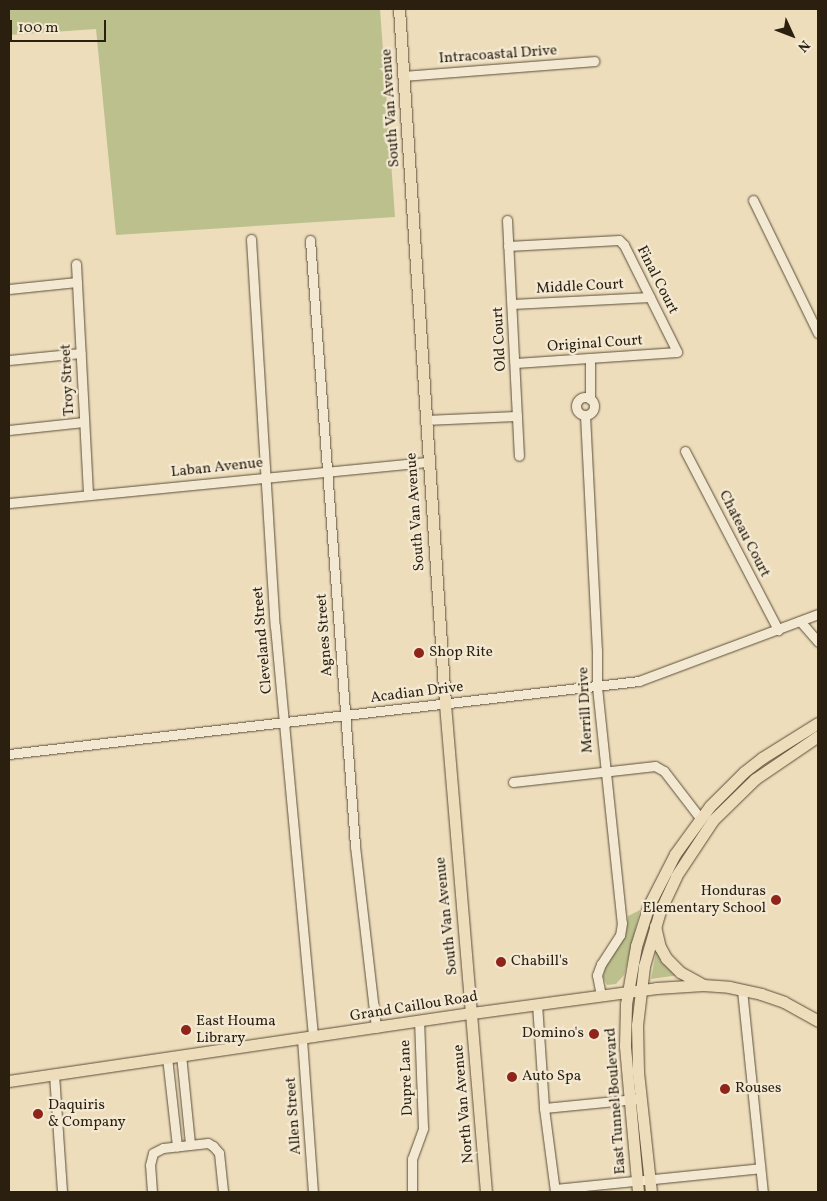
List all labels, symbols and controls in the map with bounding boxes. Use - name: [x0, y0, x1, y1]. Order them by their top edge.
- scale bar: [12, 10, 109, 42]
- north arrow: [767, 10, 817, 60]
- text: 100 m: [18, 18, 58, 39]
- text: N: [793, 35, 814, 56]
- street label: Intracoastal Drive: [438, 42, 558, 68]
- street label: South Van Avenue: [378, 48, 404, 168]
- street label: Final Court: [632, 243, 682, 317]
- street label: Middle Court: [536, 276, 624, 298]
- street label: Old Court: [489, 306, 511, 372]
- street label: Original Court: [547, 332, 643, 356]
- street label: Troy Street: [57, 343, 79, 417]
- street label: South Van Avenue: [403, 452, 429, 572]
- street label: Laban Avenue: [170, 454, 264, 482]
- street label: Chateau Court: [714, 488, 774, 580]
- street label: Cleveland Street: [249, 586, 277, 694]
- street label: Agnes Street: [313, 593, 337, 677]
- place label: Shop Rite: [429, 644, 493, 662]
- marker: Shop Rite: [413, 647, 425, 659]
- street label: Merrill Drive: [575, 666, 597, 754]
- street label: Acadian Drive: [370, 678, 464, 708]
- street label: South Van Avenue: [432, 856, 462, 976]
- place label: Honduras Elementary School: [642, 882, 766, 917]
- marker: Honduras Elementary School: [770, 894, 782, 906]
- place label: Chabill's: [511, 953, 568, 971]
- marker: Chabill's: [495, 956, 507, 968]
- street label: Grand Caillou Road: [349, 988, 479, 1026]
- place label: East Houma Library: [196, 1012, 276, 1047]
- marker: East Houma Library: [180, 1024, 192, 1036]
- place label: Domino's: [522, 1025, 584, 1043]
- street label: East Tunnel Boulevard: [602, 1027, 630, 1175]
- marker: Domino's: [588, 1028, 600, 1040]
- street label: Dupre Lane: [397, 1040, 417, 1116]
- street label: North Van Avenue: [450, 1043, 478, 1165]
- place label: Auto Spa: [522, 1068, 581, 1086]
- marker: Auto Spa: [506, 1071, 518, 1083]
- street label: Allen Street: [282, 1077, 306, 1155]
- place label: Rouses: [735, 1080, 781, 1098]
- marker: Rouses: [719, 1083, 731, 1095]
- place label: Daquiris & Company: [48, 1096, 126, 1131]
- marker: Daquiris & Company: [32, 1108, 44, 1120]

